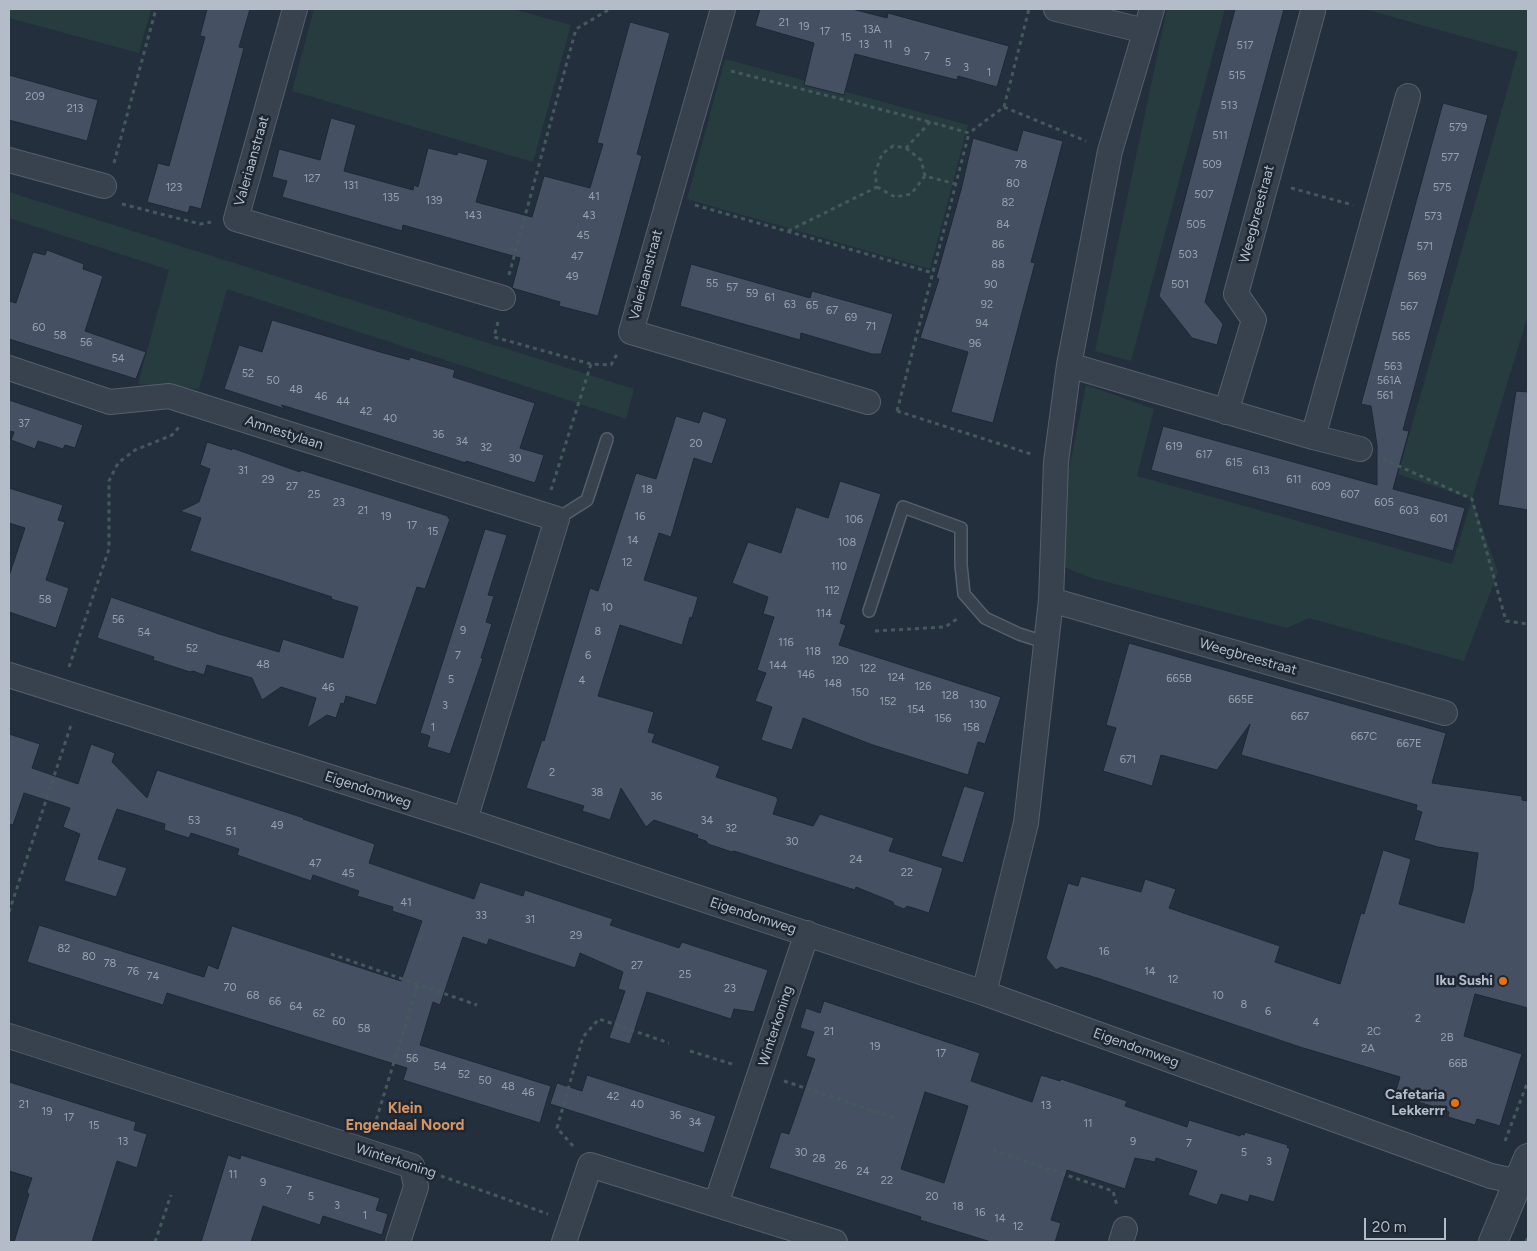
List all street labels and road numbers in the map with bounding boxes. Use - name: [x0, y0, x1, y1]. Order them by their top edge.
- street label: Valeriaanstraat: [231, 114, 273, 208]
- street label: Weegbreestraat: [1236, 163, 1278, 265]
- street label: Valeriaanstraat: [626, 228, 666, 322]
- street label: Amnestylaan: [243, 412, 325, 454]
- street label: Weegbreestraat: [1197, 635, 1299, 679]
- street label: Eigendomweg: [323, 768, 413, 812]
- street label: Eigendomweg: [708, 894, 798, 938]
- street label: Winterkoning: [755, 983, 797, 1069]
- street label: Eigendomweg: [1091, 1025, 1181, 1071]
- street label: Winterkoning: [353, 1140, 439, 1182]

